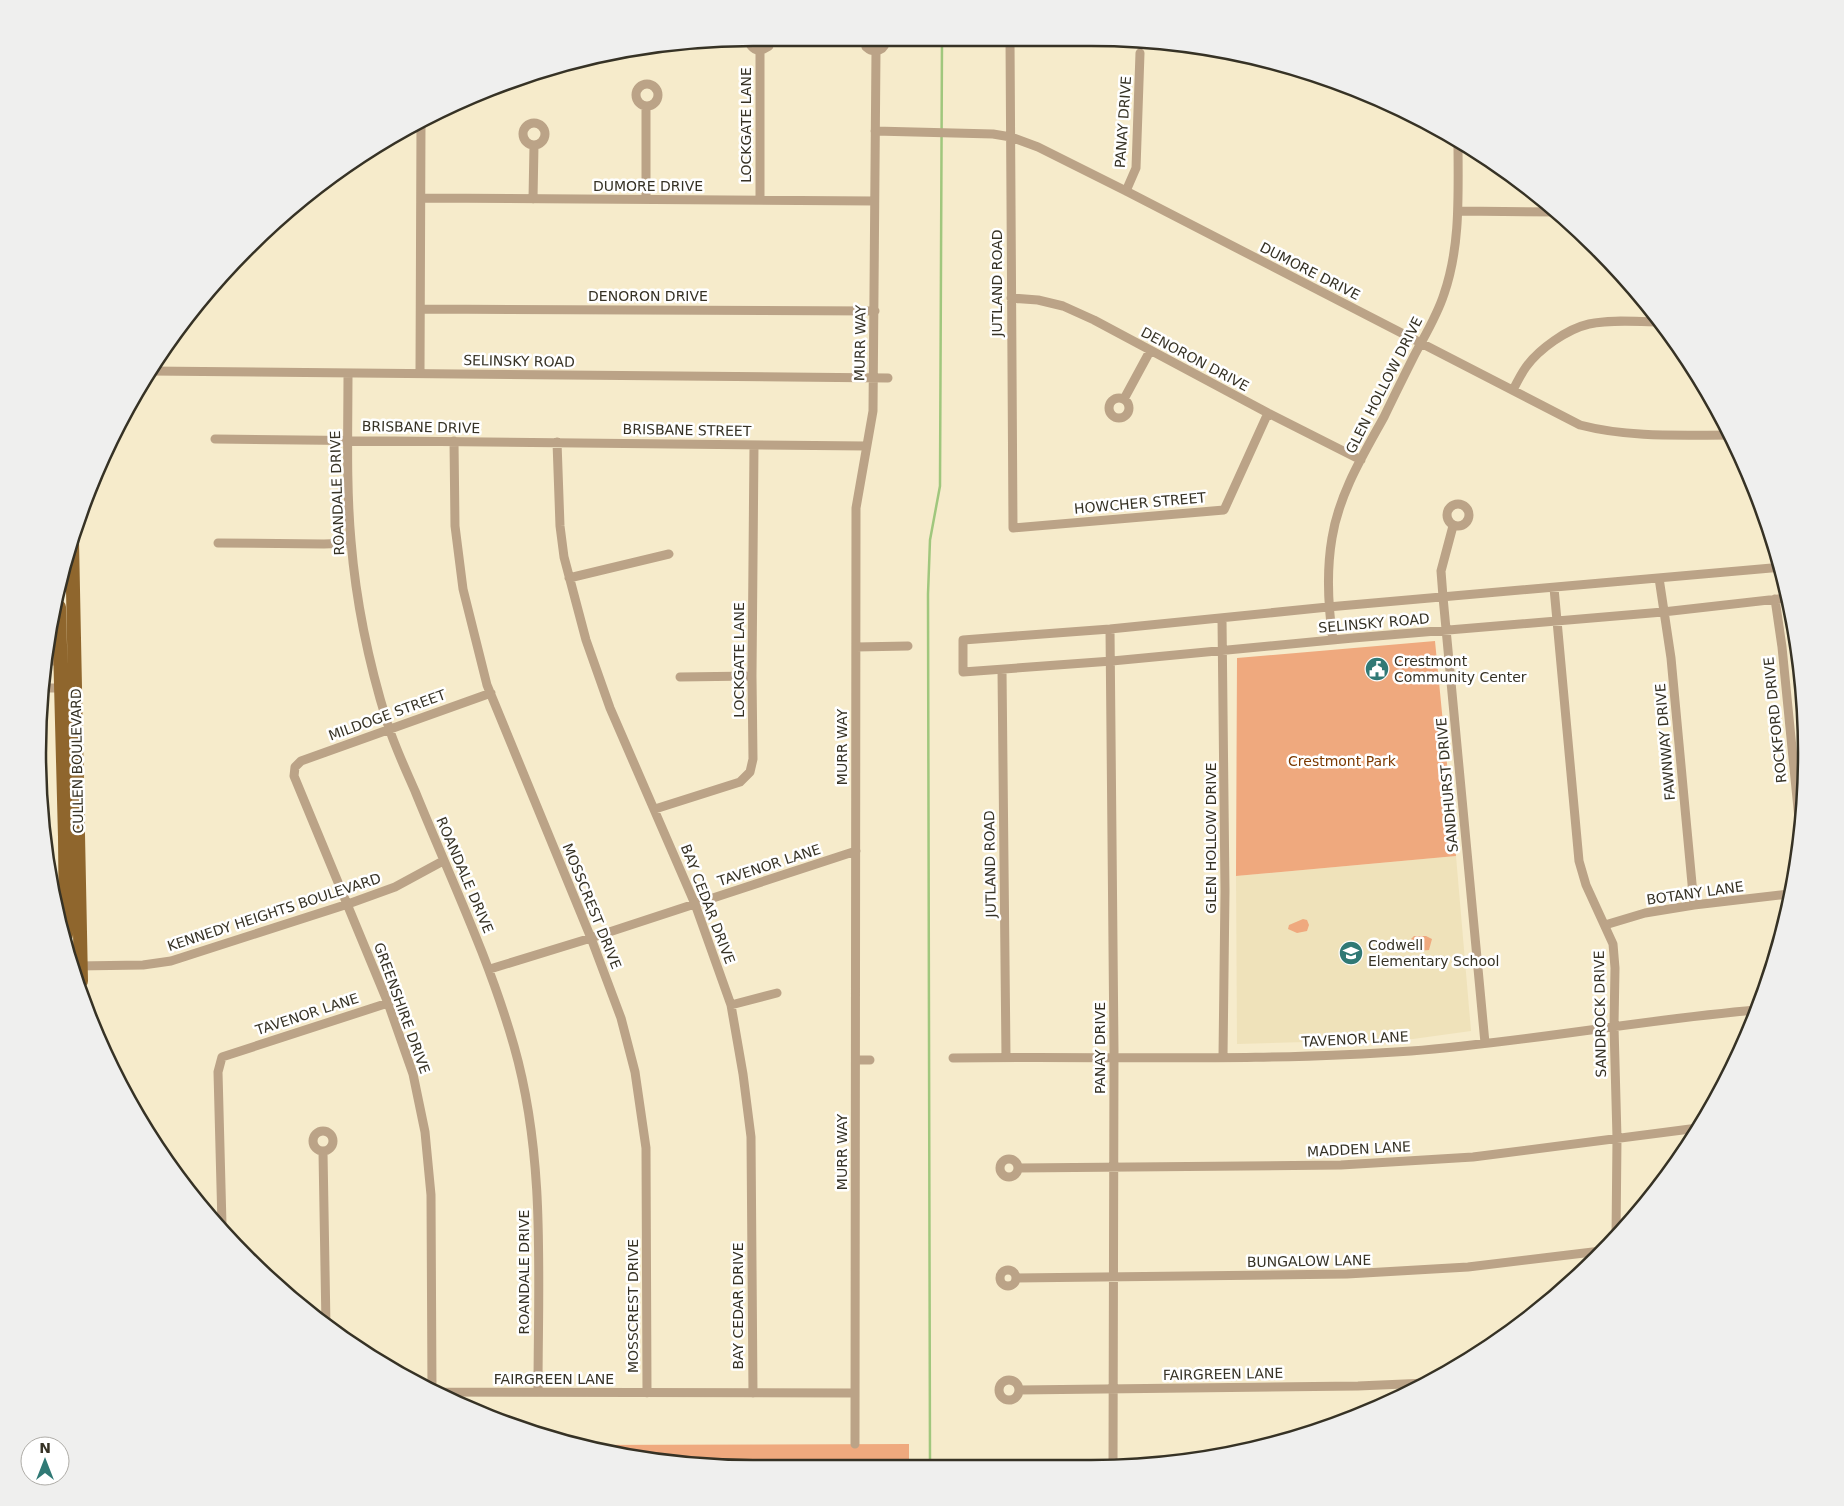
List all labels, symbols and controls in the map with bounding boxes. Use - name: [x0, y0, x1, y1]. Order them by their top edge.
- street label: LOCKGATE LANE: [738, 67, 754, 183]
- street label: PANAY DRIVE: [1112, 75, 1134, 169]
- street label: DUMORE DRIVE: [593, 178, 703, 194]
- street label: JUTLAND ROAD: [989, 229, 1005, 338]
- street label: DUMORE DRIVE: [1257, 239, 1363, 303]
- street label: DENORON DRIVE: [588, 288, 708, 304]
- street label: MURR WAY: [851, 304, 869, 381]
- street label: GLEN HOLLOW DRIVE: [1342, 314, 1426, 456]
- street label: DENORON DRIVE: [1138, 324, 1252, 394]
- street label: SELINSKY ROAD: [463, 352, 575, 370]
- street label: BRISBANE DRIVE: [362, 418, 480, 436]
- street label: BRISBANE STREET: [623, 421, 752, 439]
- street label: ROANDALE DRIVE: [327, 430, 347, 556]
- street label: HOWCHER STREET: [1073, 489, 1207, 517]
- street label: LOCKGATE LANE: [731, 602, 747, 718]
- street label: SELINSKY ROAD: [1318, 610, 1430, 636]
- place label: Crestmont Community Center: [1394, 653, 1527, 685]
- public building icon: Crestmont Community Center: [1364, 656, 1390, 682]
- street label: ROCKFORD DRIVE: [1760, 656, 1790, 784]
- street label: FAWNWAY DRIVE: [1652, 683, 1678, 801]
- street label: MILDOGE STREET: [326, 686, 448, 744]
- street label: CULLEN BOULEVARD: [68, 688, 86, 834]
- street label: MURR WAY: [834, 708, 850, 785]
- street label: SANDHURST DRIVE: [1433, 717, 1461, 853]
- park label: Crestmont Park: [1288, 753, 1397, 769]
- street label: GLEN HOLLOW DRIVE: [1203, 762, 1219, 914]
- street label: JUTLAND ROAD: [981, 810, 999, 919]
- street label: ROANDALE DRIVE: [433, 814, 497, 936]
- street label: MOSSCREST DRIVE: [559, 841, 625, 971]
- street label: TAVENOR LANE: [715, 841, 822, 889]
- street label: BAY CEDAR DRIVE: [678, 842, 738, 966]
- street label: KENNEDY HEIGHTS BOULEVARD: [165, 870, 383, 954]
- street label: BOTANY LANE: [1645, 878, 1745, 908]
- place label: Codwell Elementary School: [1368, 937, 1500, 969]
- street label: GREENSHIRE DRIVE: [371, 940, 433, 1076]
- school or university icon: Codwell Elementary School: [1338, 940, 1364, 966]
- street label: SANDROCK DRIVE: [1591, 950, 1609, 1078]
- street label: TAVENOR LANE: [253, 990, 360, 1038]
- street label: PANAY DRIVE: [1092, 1002, 1108, 1094]
- street label: TAVENOR LANE: [1300, 1028, 1409, 1050]
- street label: MURR WAY: [834, 1113, 850, 1190]
- street label: MADDEN LANE: [1307, 1138, 1411, 1160]
- street label: ROANDALE DRIVE: [516, 1210, 532, 1334]
- street label: MOSSCREST DRIVE: [625, 1239, 641, 1373]
- street label: BAY CEDAR DRIVE: [730, 1242, 746, 1370]
- street label: BUNGALOW LANE: [1247, 1252, 1371, 1270]
- street label: FAIRGREEN LANE: [1163, 1365, 1283, 1383]
- street label: FAIRGREEN LANE: [494, 1371, 614, 1387]
- north arrow: [20, 1436, 70, 1486]
- text: N: [39, 1440, 51, 1456]

